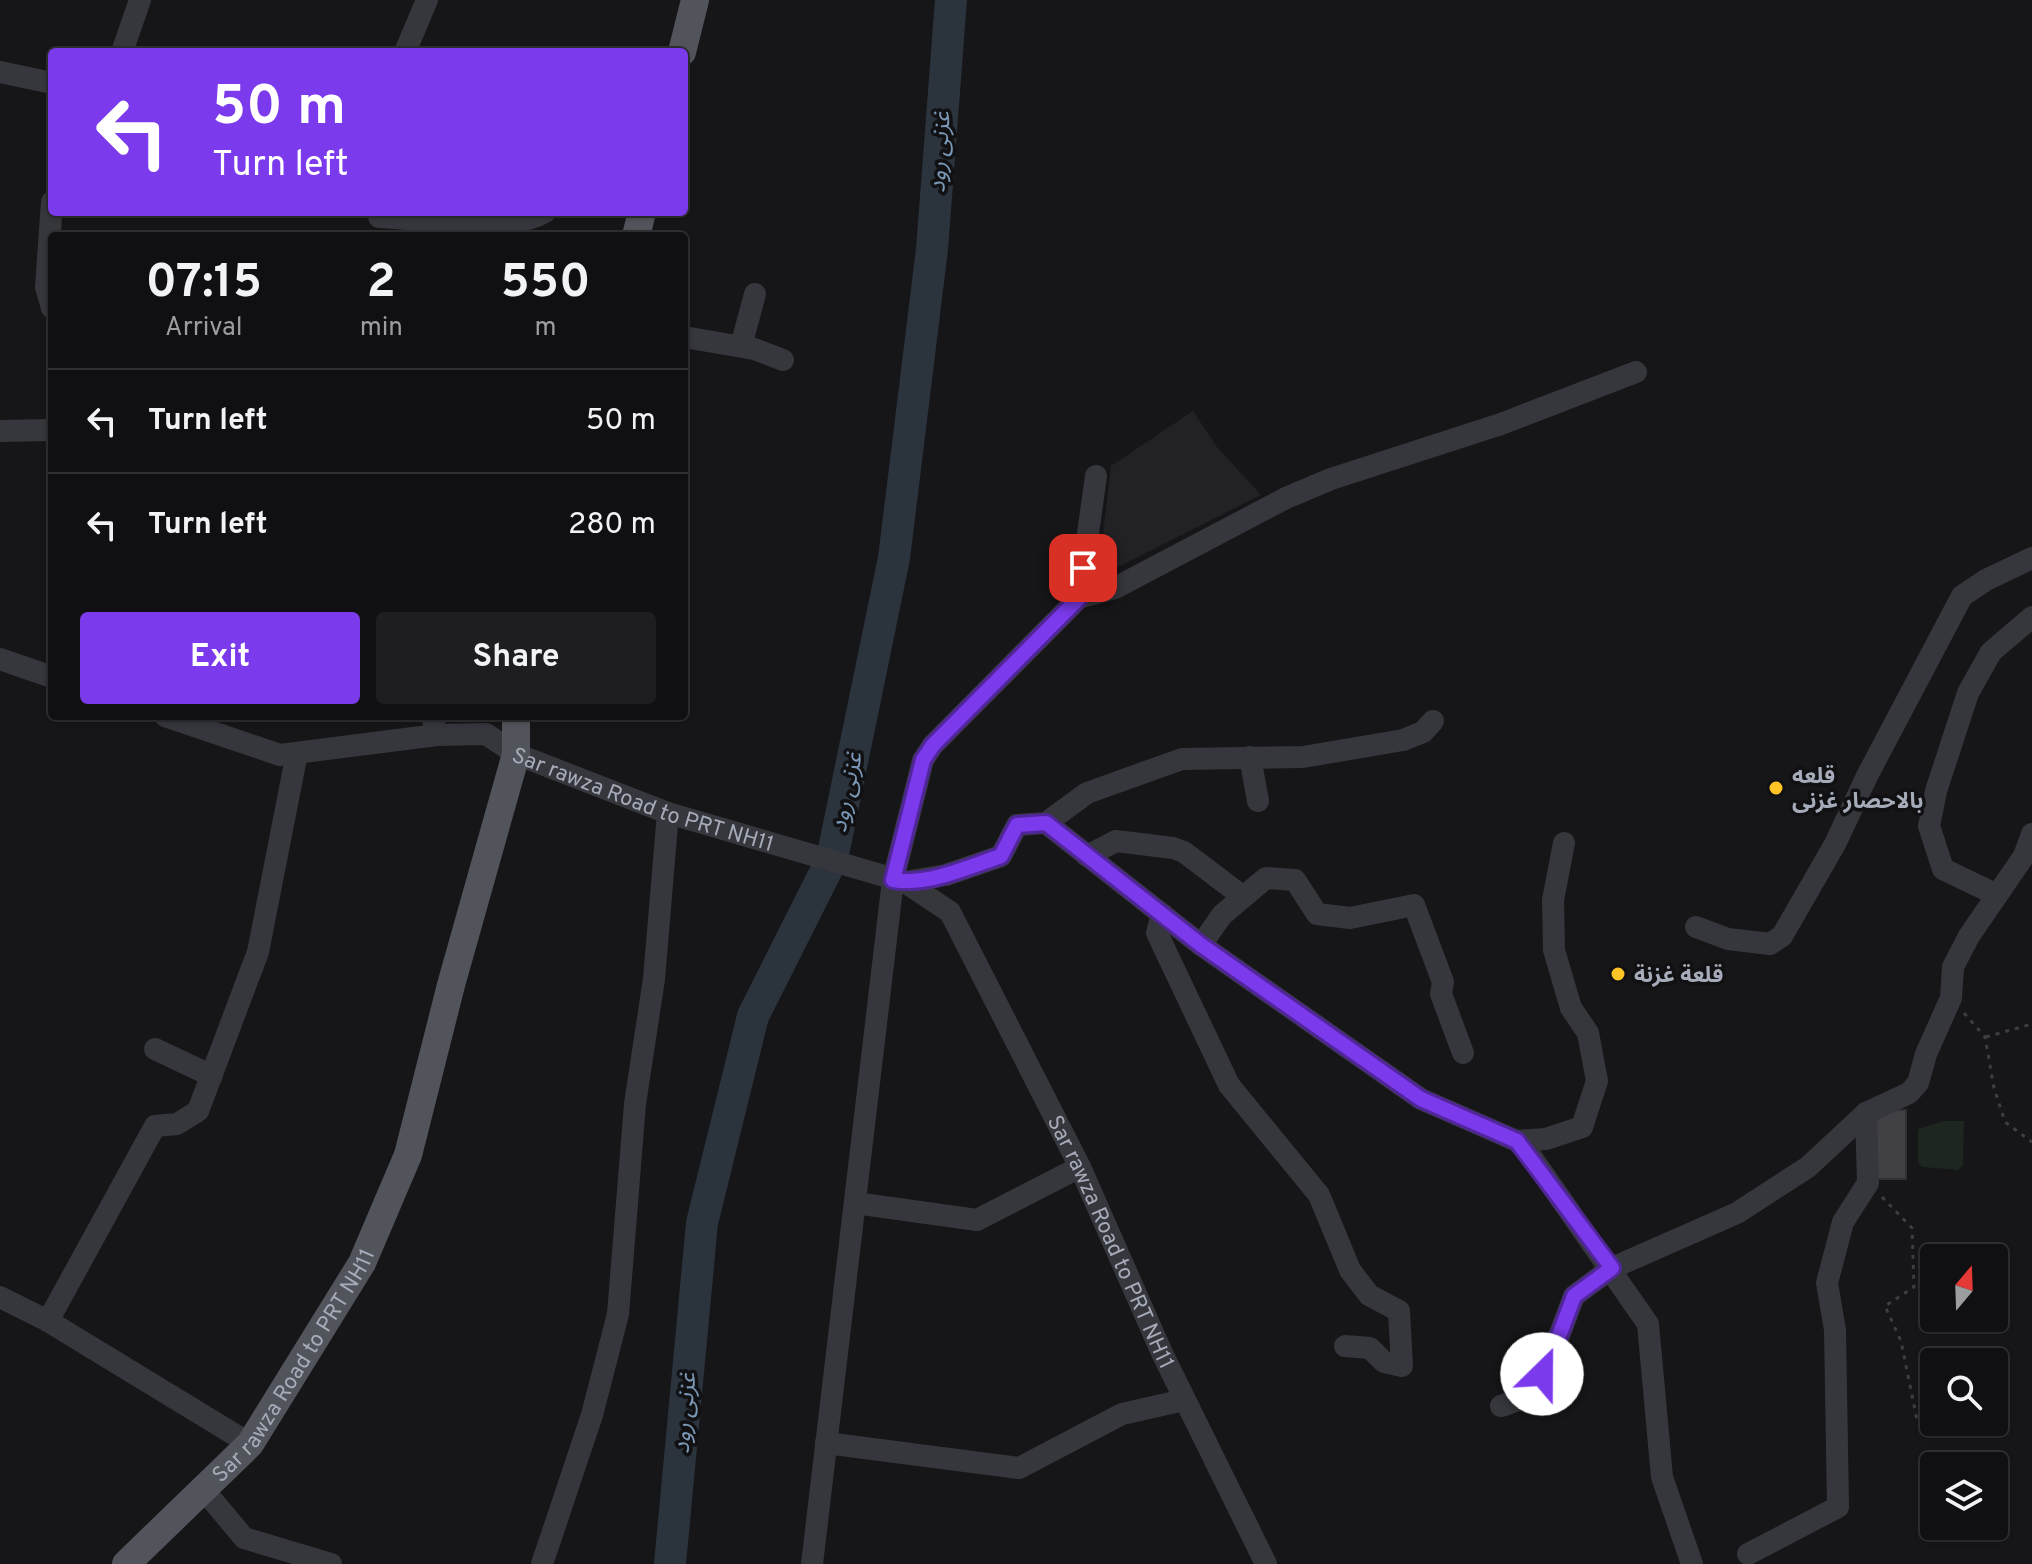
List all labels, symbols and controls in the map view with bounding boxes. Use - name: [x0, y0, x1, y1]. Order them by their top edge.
- text: 50 m: [212, 74, 346, 144]
- icon: left: [80, 80, 184, 184]
- water label: غزنی رود: [923, 110, 959, 194]
- text: Turn left: [212, 143, 349, 189]
- text: 07:15: [145, 254, 262, 314]
- text: 2: [367, 254, 396, 314]
- text: 550: [500, 254, 591, 314]
- text: Arrival: [165, 312, 243, 345]
- text: min: [360, 312, 403, 345]
- text: m: [534, 312, 556, 345]
- icon: left: [80, 399, 124, 443]
- text: Turn left: [148, 403, 268, 440]
- text: 50 m: [586, 403, 656, 440]
- icon: left: [80, 503, 124, 547]
- text: Turn left: [148, 507, 268, 544]
- text: 280 m: [568, 507, 656, 544]
- pin: [1049, 534, 1117, 602]
- icon: arrive: [1061, 546, 1105, 590]
- button: Exit: [80, 612, 360, 704]
- button: Share: [376, 612, 656, 704]
- street label: Sar rawza Road to PRT NH11: [508, 743, 777, 859]
- water label: غزنی رود: [825, 749, 871, 835]
- place label: قلعه بالاحصار غزنی: [1792, 764, 1923, 816]
- marker: قلعه بالاحصار غزنی: [1767, 779, 1785, 797]
- place label: قلعة غزنة: [1634, 963, 1723, 990]
- marker: قلعة غزنة: [1609, 965, 1627, 983]
- street label: Sar rawza Road to PRT NH11: [1040, 1111, 1179, 1374]
- north arrow: [1920, 1244, 2008, 1332]
- map controls: [1920, 1244, 2008, 1540]
- street label: Sar rawza Road to PRT NH11: [207, 1245, 382, 1489]
- position arrow: [1500, 1332, 1584, 1416]
- button: search: [1920, 1348, 2008, 1436]
- water label: غزنی رود: [668, 1371, 704, 1455]
- button: layers: [1920, 1452, 2008, 1540]

